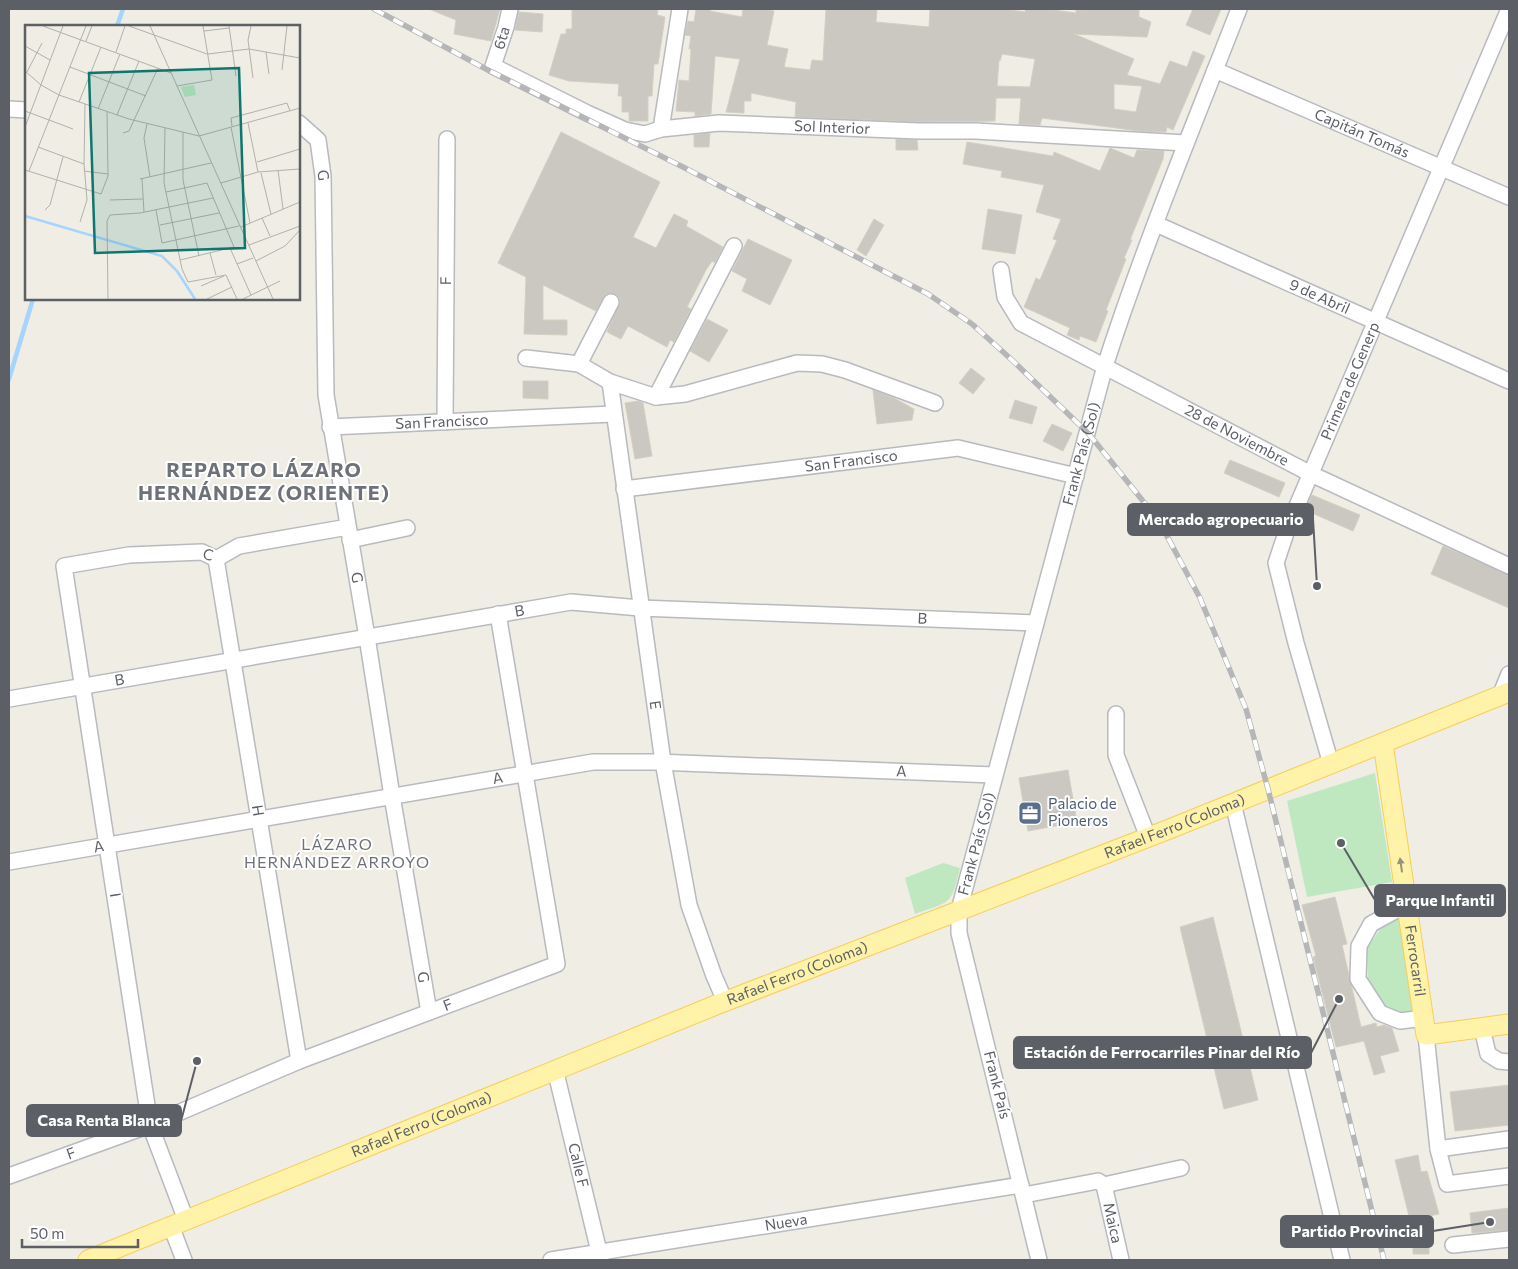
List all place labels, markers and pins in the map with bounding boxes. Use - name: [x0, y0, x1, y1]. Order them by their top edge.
- callout: Mercado agropecuario: [1128, 504, 1313, 535]
- place label: Palacio de Pioneros: [1048, 794, 1117, 829]
- office icon: Palacio de Pioneros: [1017, 800, 1043, 826]
- callout: Parque Infantil: [1375, 885, 1505, 916]
- callout: Estación de Ferrocarriles Pinar del Río: [1014, 1037, 1311, 1068]
- callout: Casa Renta Blanca: [27, 1105, 181, 1136]
- callout: Partido Provincial: [1281, 1216, 1433, 1247]

